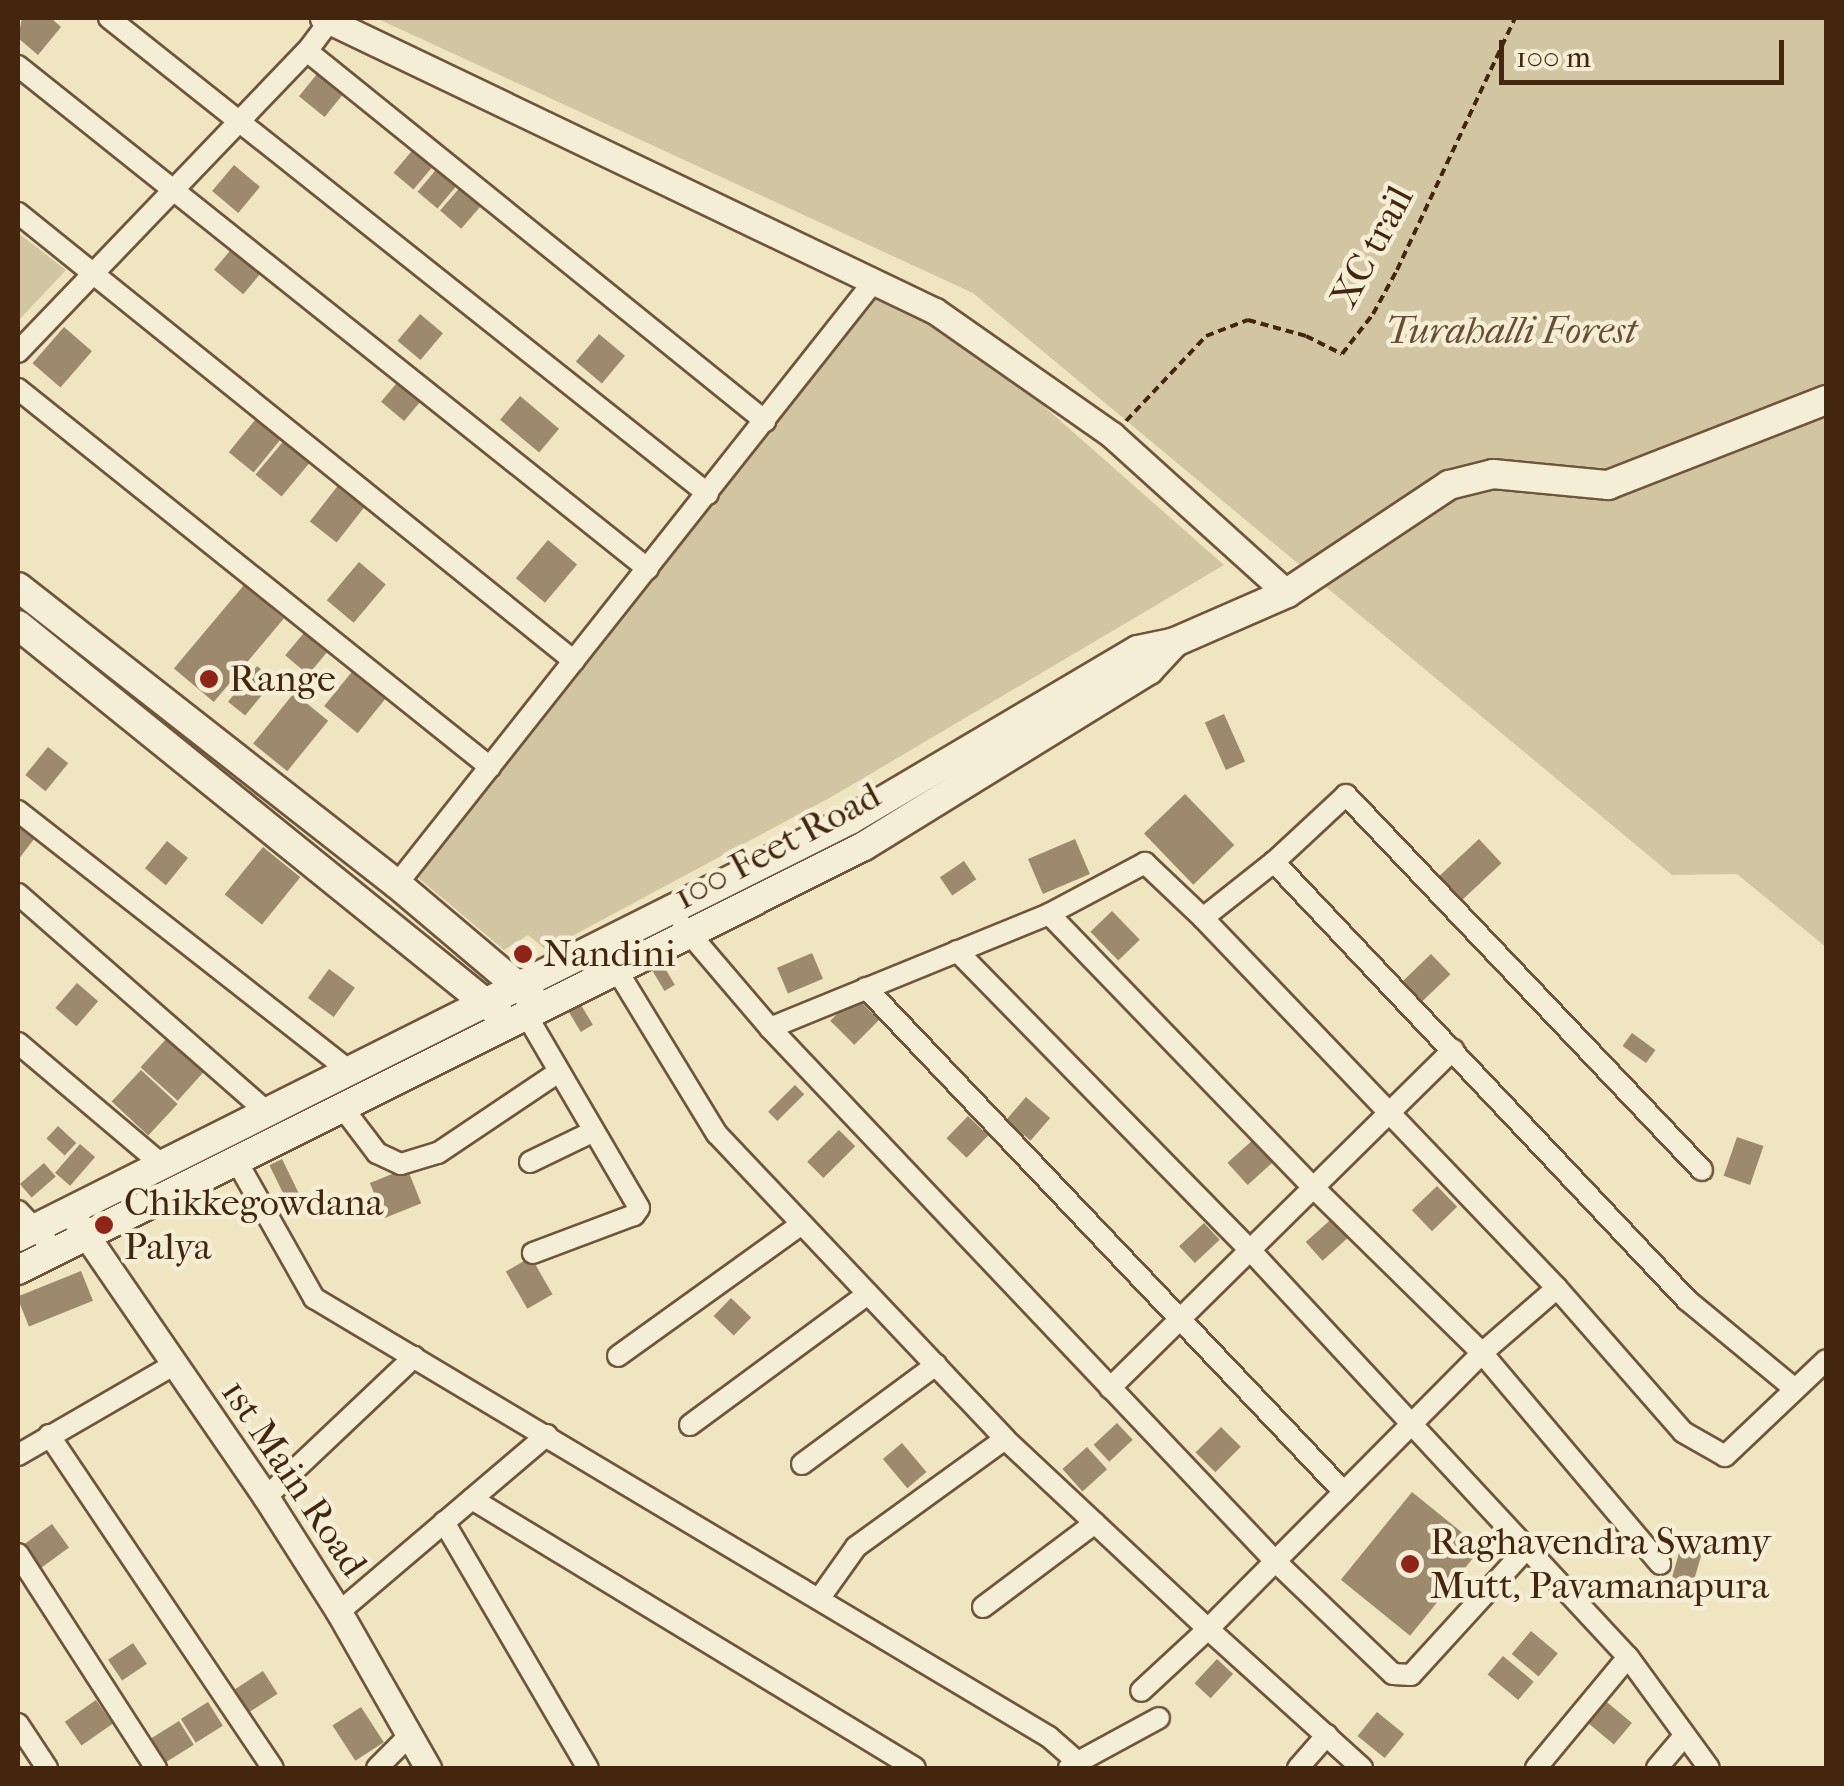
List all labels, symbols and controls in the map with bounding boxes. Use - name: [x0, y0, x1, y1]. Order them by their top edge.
- scale bar: [1504, 20, 1789, 82]
- text: 100 m: [1516, 40, 1591, 75]
- street label: XC trail: [1321, 178, 1423, 316]
- park label: Turahalli Forest: [1385, 308, 1637, 354]
- place label: Range: [229, 656, 336, 702]
- marker: Range: [198, 668, 220, 690]
- street label: 100 Feet Road: [666, 772, 888, 920]
- place label: Nandini: [543, 931, 676, 977]
- marker: Nandini: [512, 943, 534, 965]
- place label: Chikkegowdana Palya: [124, 1180, 383, 1270]
- marker: Chikkegowdana Palya: [93, 1214, 115, 1236]
- street label: 1st Main Road: [211, 1371, 377, 1585]
- place label: Raghavendra Swamy Mutt, Pavamanapura: [1430, 1519, 1771, 1608]
- marker: Raghavendra Swamy Mutt, Pavamanapura: [1399, 1553, 1421, 1575]

